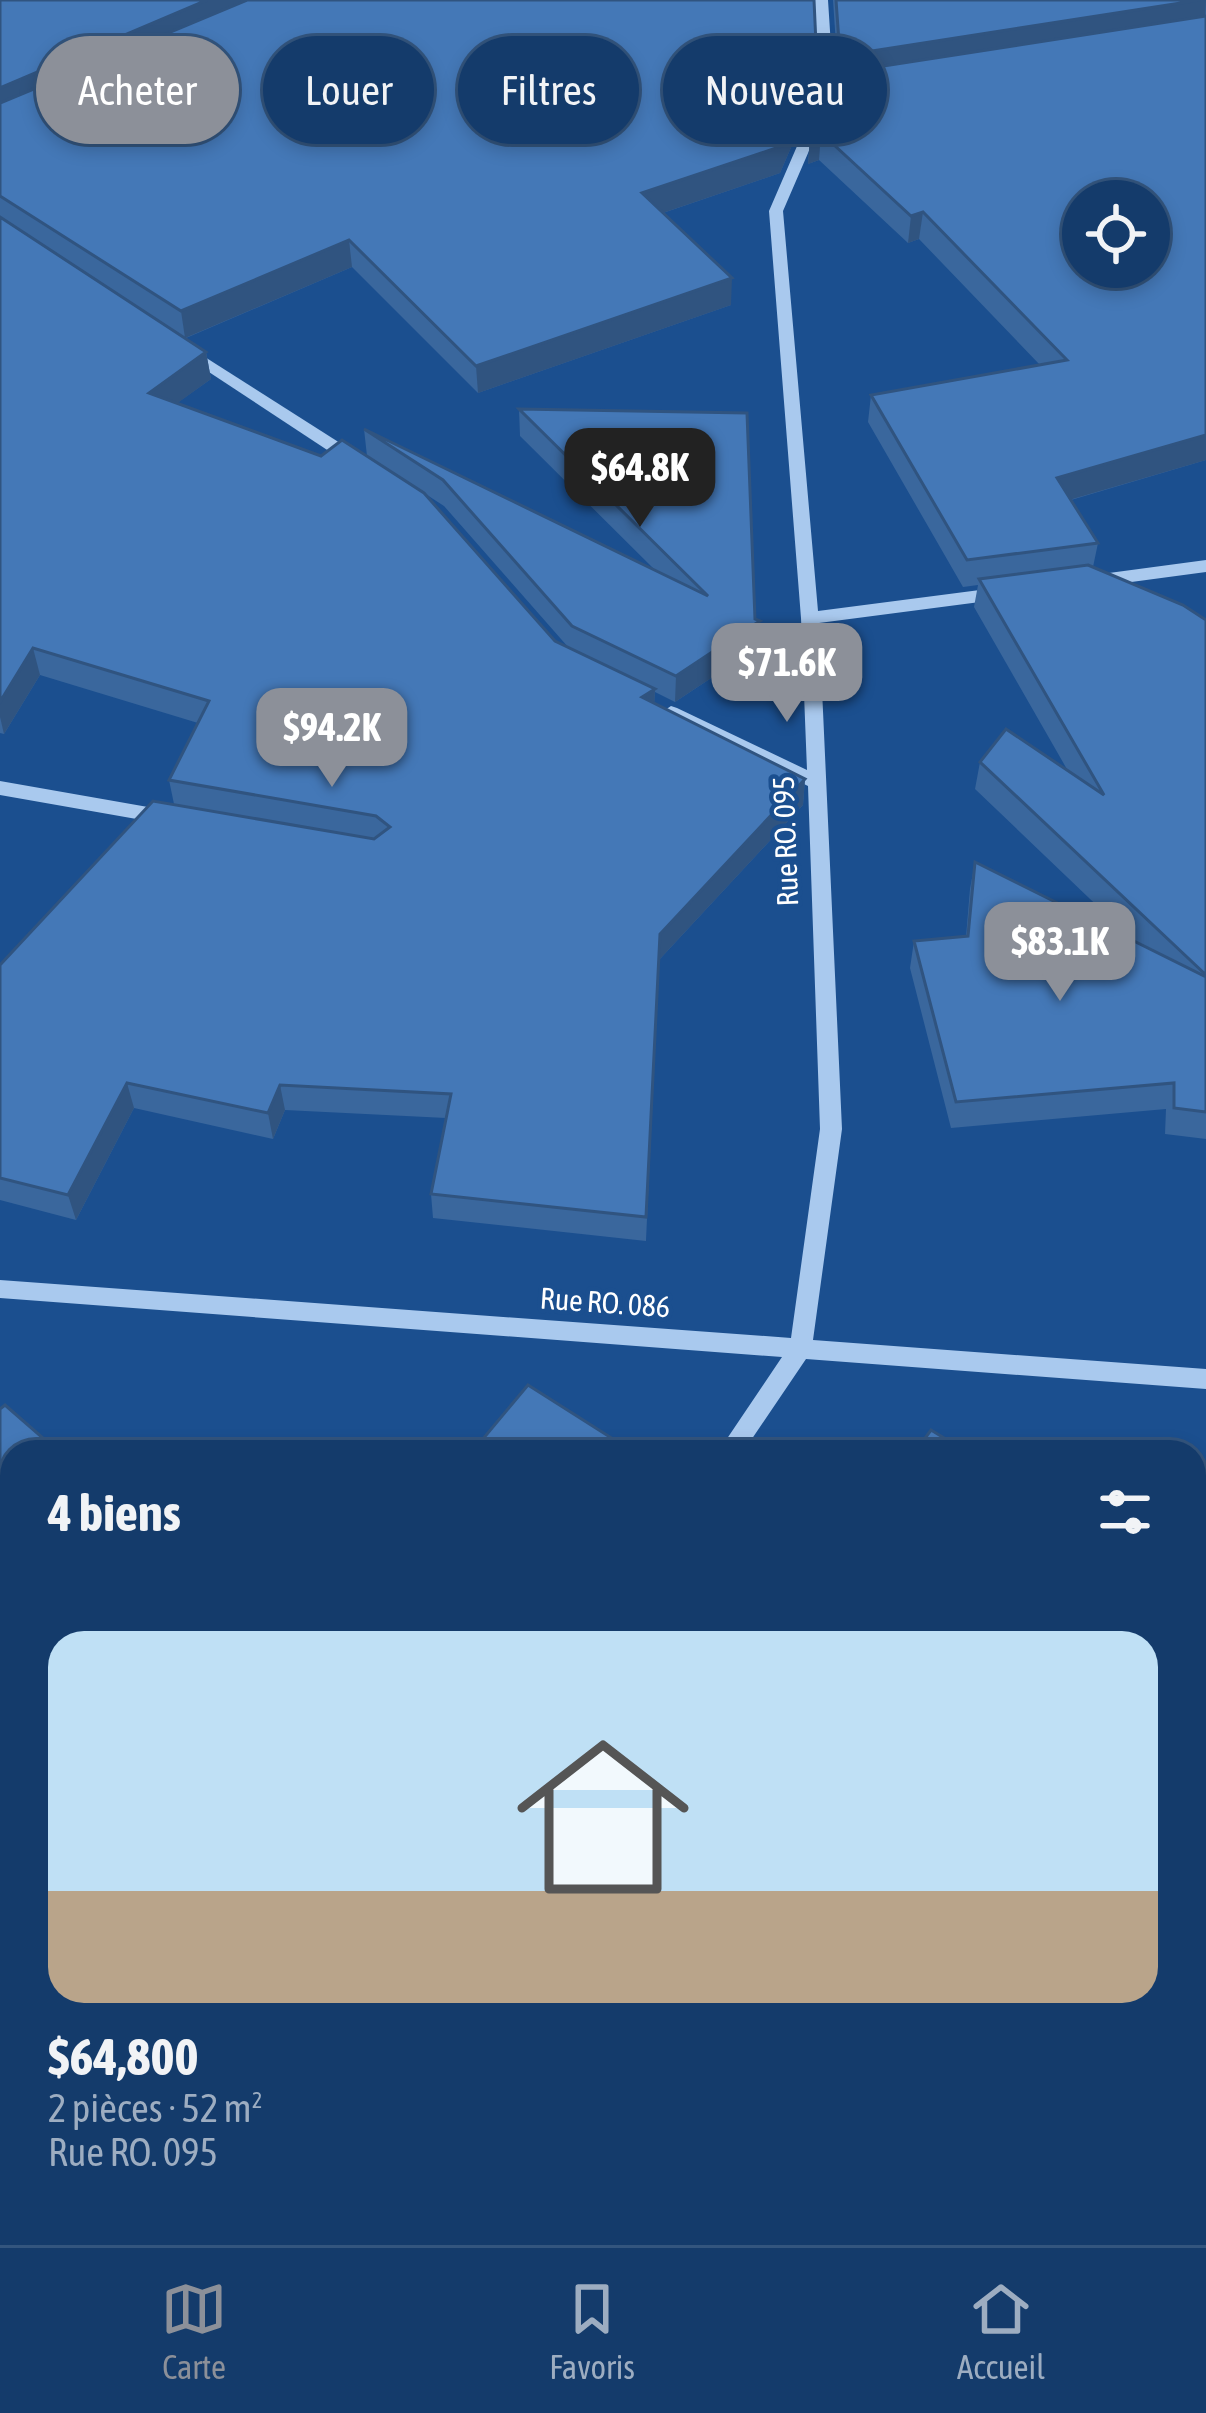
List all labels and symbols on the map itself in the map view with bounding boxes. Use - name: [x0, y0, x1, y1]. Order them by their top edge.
- pin: $64.8K: [542, 428, 738, 530]
- pin: $71.6K: [689, 623, 885, 725]
- pin: $94.2K: [234, 688, 430, 790]
- street label: Rue RO. 095: [766, 775, 804, 907]
- pin: $83.1K: [962, 902, 1158, 1004]
- street label: Rue RO. 086: [539, 1280, 671, 1324]

